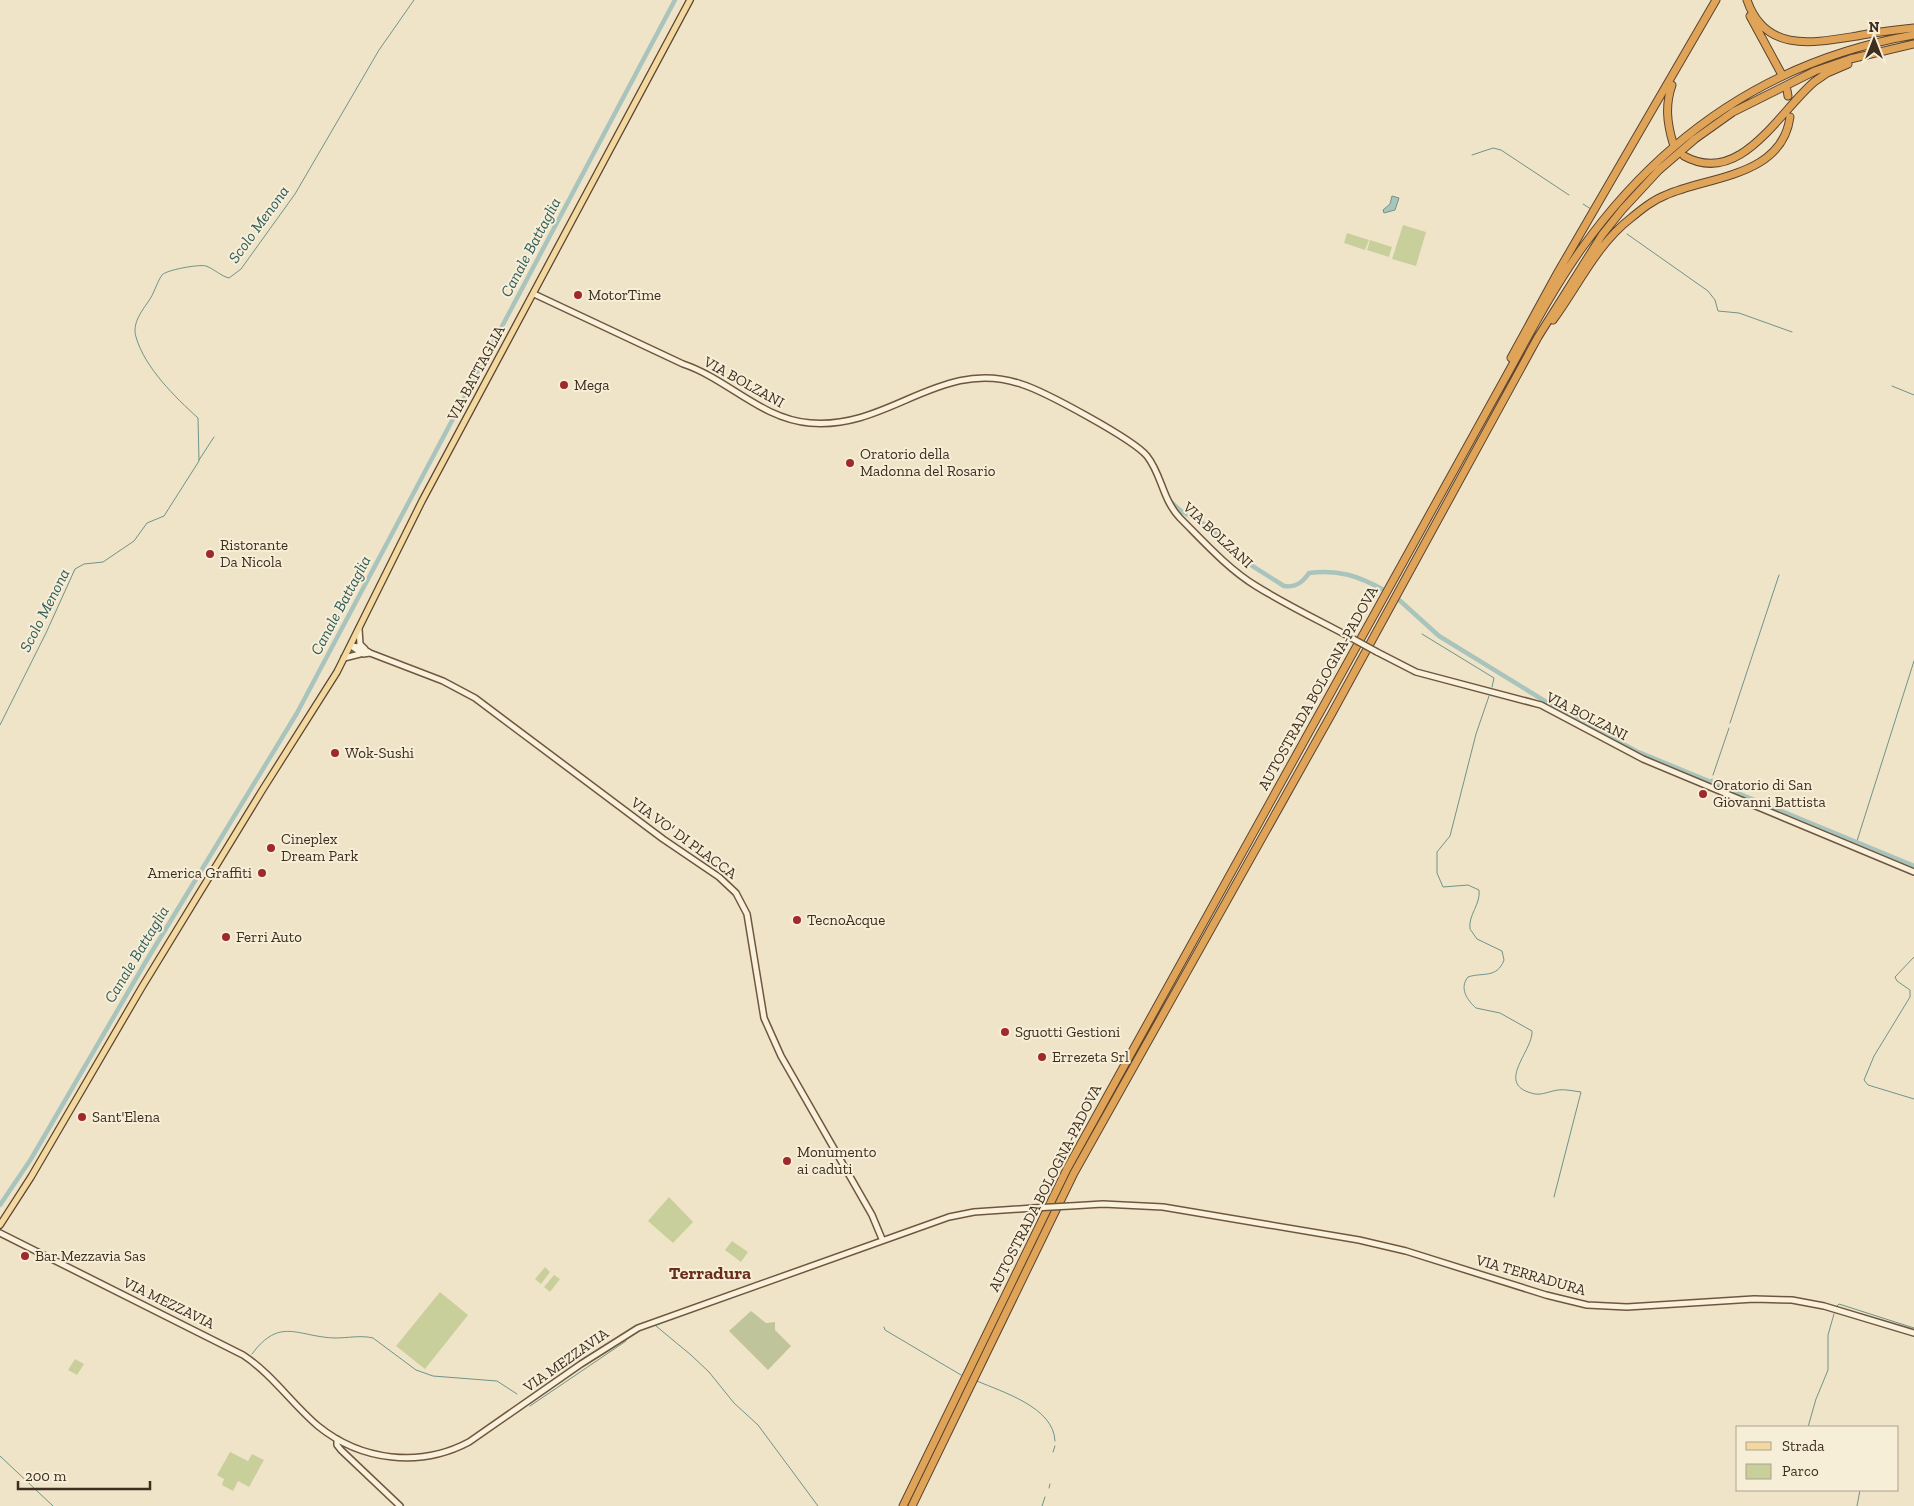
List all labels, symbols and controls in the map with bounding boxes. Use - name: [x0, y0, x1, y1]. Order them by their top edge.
- north arrow: [1849, 15, 1899, 65]
- text: N: [1869, 19, 1880, 36]
- water label: Scolo Menona: [224, 182, 293, 267]
- water label: Canale Battaglia: [496, 194, 565, 300]
- place label: MotorTime: [588, 286, 661, 304]
- marker: MotorTime: [572, 289, 584, 301]
- street label: VIA BATTAGLIA: [443, 322, 509, 424]
- street label: VIA BOLZANI: [700, 352, 788, 412]
- place label: Mega: [574, 376, 609, 394]
- marker: Mega: [558, 379, 570, 391]
- place label: Oratorio della Madonna del Rosario: [860, 445, 996, 480]
- marker: Oratorio della Madonna del Rosario: [844, 457, 856, 469]
- street label: VIA BOLZANI: [1178, 497, 1257, 572]
- place label: Ristorante Da Nicola: [220, 536, 288, 571]
- marker: Ristorante Da Nicola: [204, 548, 216, 560]
- water label: Canale Battaglia: [306, 552, 375, 658]
- water label: Scolo Menona: [15, 565, 74, 655]
- street label: AUTOSTRADA BOLOGNA-PADOVA: [1254, 583, 1382, 793]
- street label: VIA BOLZANI: [1542, 687, 1631, 744]
- place label: Wok-Sushi: [345, 744, 414, 762]
- marker: Wok-Sushi: [329, 747, 341, 759]
- place label: Oratorio di San Giovanni Battista: [1713, 776, 1826, 811]
- marker: Oratorio di San Giovanni Battista: [1697, 788, 1709, 800]
- street label: VIA VO' DI PLACCA: [627, 793, 741, 883]
- place label: Cineplex Dream Park: [281, 830, 358, 865]
- marker: Cineplex Dream Park: [265, 842, 277, 854]
- place label: America Graffiti: [148, 864, 252, 882]
- marker: America Graffiti: [256, 867, 268, 879]
- water label: Canale Battaglia: [100, 902, 173, 1006]
- place label: TecnoAcque: [807, 911, 885, 929]
- marker: TecnoAcque: [791, 914, 803, 926]
- place label: Ferri Auto: [236, 928, 302, 946]
- marker: Ferri Auto: [220, 931, 232, 943]
- place label: Sguotti Gestioni: [1015, 1023, 1120, 1041]
- marker: Sguotti Gestioni: [999, 1026, 1011, 1038]
- place label: Errezeta Srl: [1052, 1048, 1129, 1066]
- marker: Errezeta Srl: [1036, 1051, 1048, 1063]
- street label: AUTOSTRADA BOLOGNA-PADOVA: [985, 1081, 1105, 1295]
- place label: Sant'Elena: [92, 1108, 160, 1126]
- marker: Sant'Elena: [76, 1111, 88, 1123]
- place label: Monumento ai caduti: [797, 1143, 877, 1178]
- marker: Monumento ai caduti: [781, 1155, 793, 1167]
- place label: Bar Mezzavia Sas: [35, 1247, 146, 1265]
- marker: Bar Mezzavia Sas: [19, 1250, 31, 1262]
- street label: VIA TERRADURA: [1473, 1250, 1588, 1299]
- district label: Terradura: [669, 1262, 751, 1284]
- street label: VIA MEZZAVIA: [119, 1273, 218, 1333]
- street label: VIA MEZZAVIA: [519, 1324, 612, 1396]
- legend: [1736, 1426, 1899, 1491]
- text: Strada: [1782, 1437, 1825, 1455]
- scale bar: [18, 1458, 150, 1490]
- text: Parco: [1782, 1462, 1819, 1480]
- text: 200 m: [25, 1467, 66, 1485]

